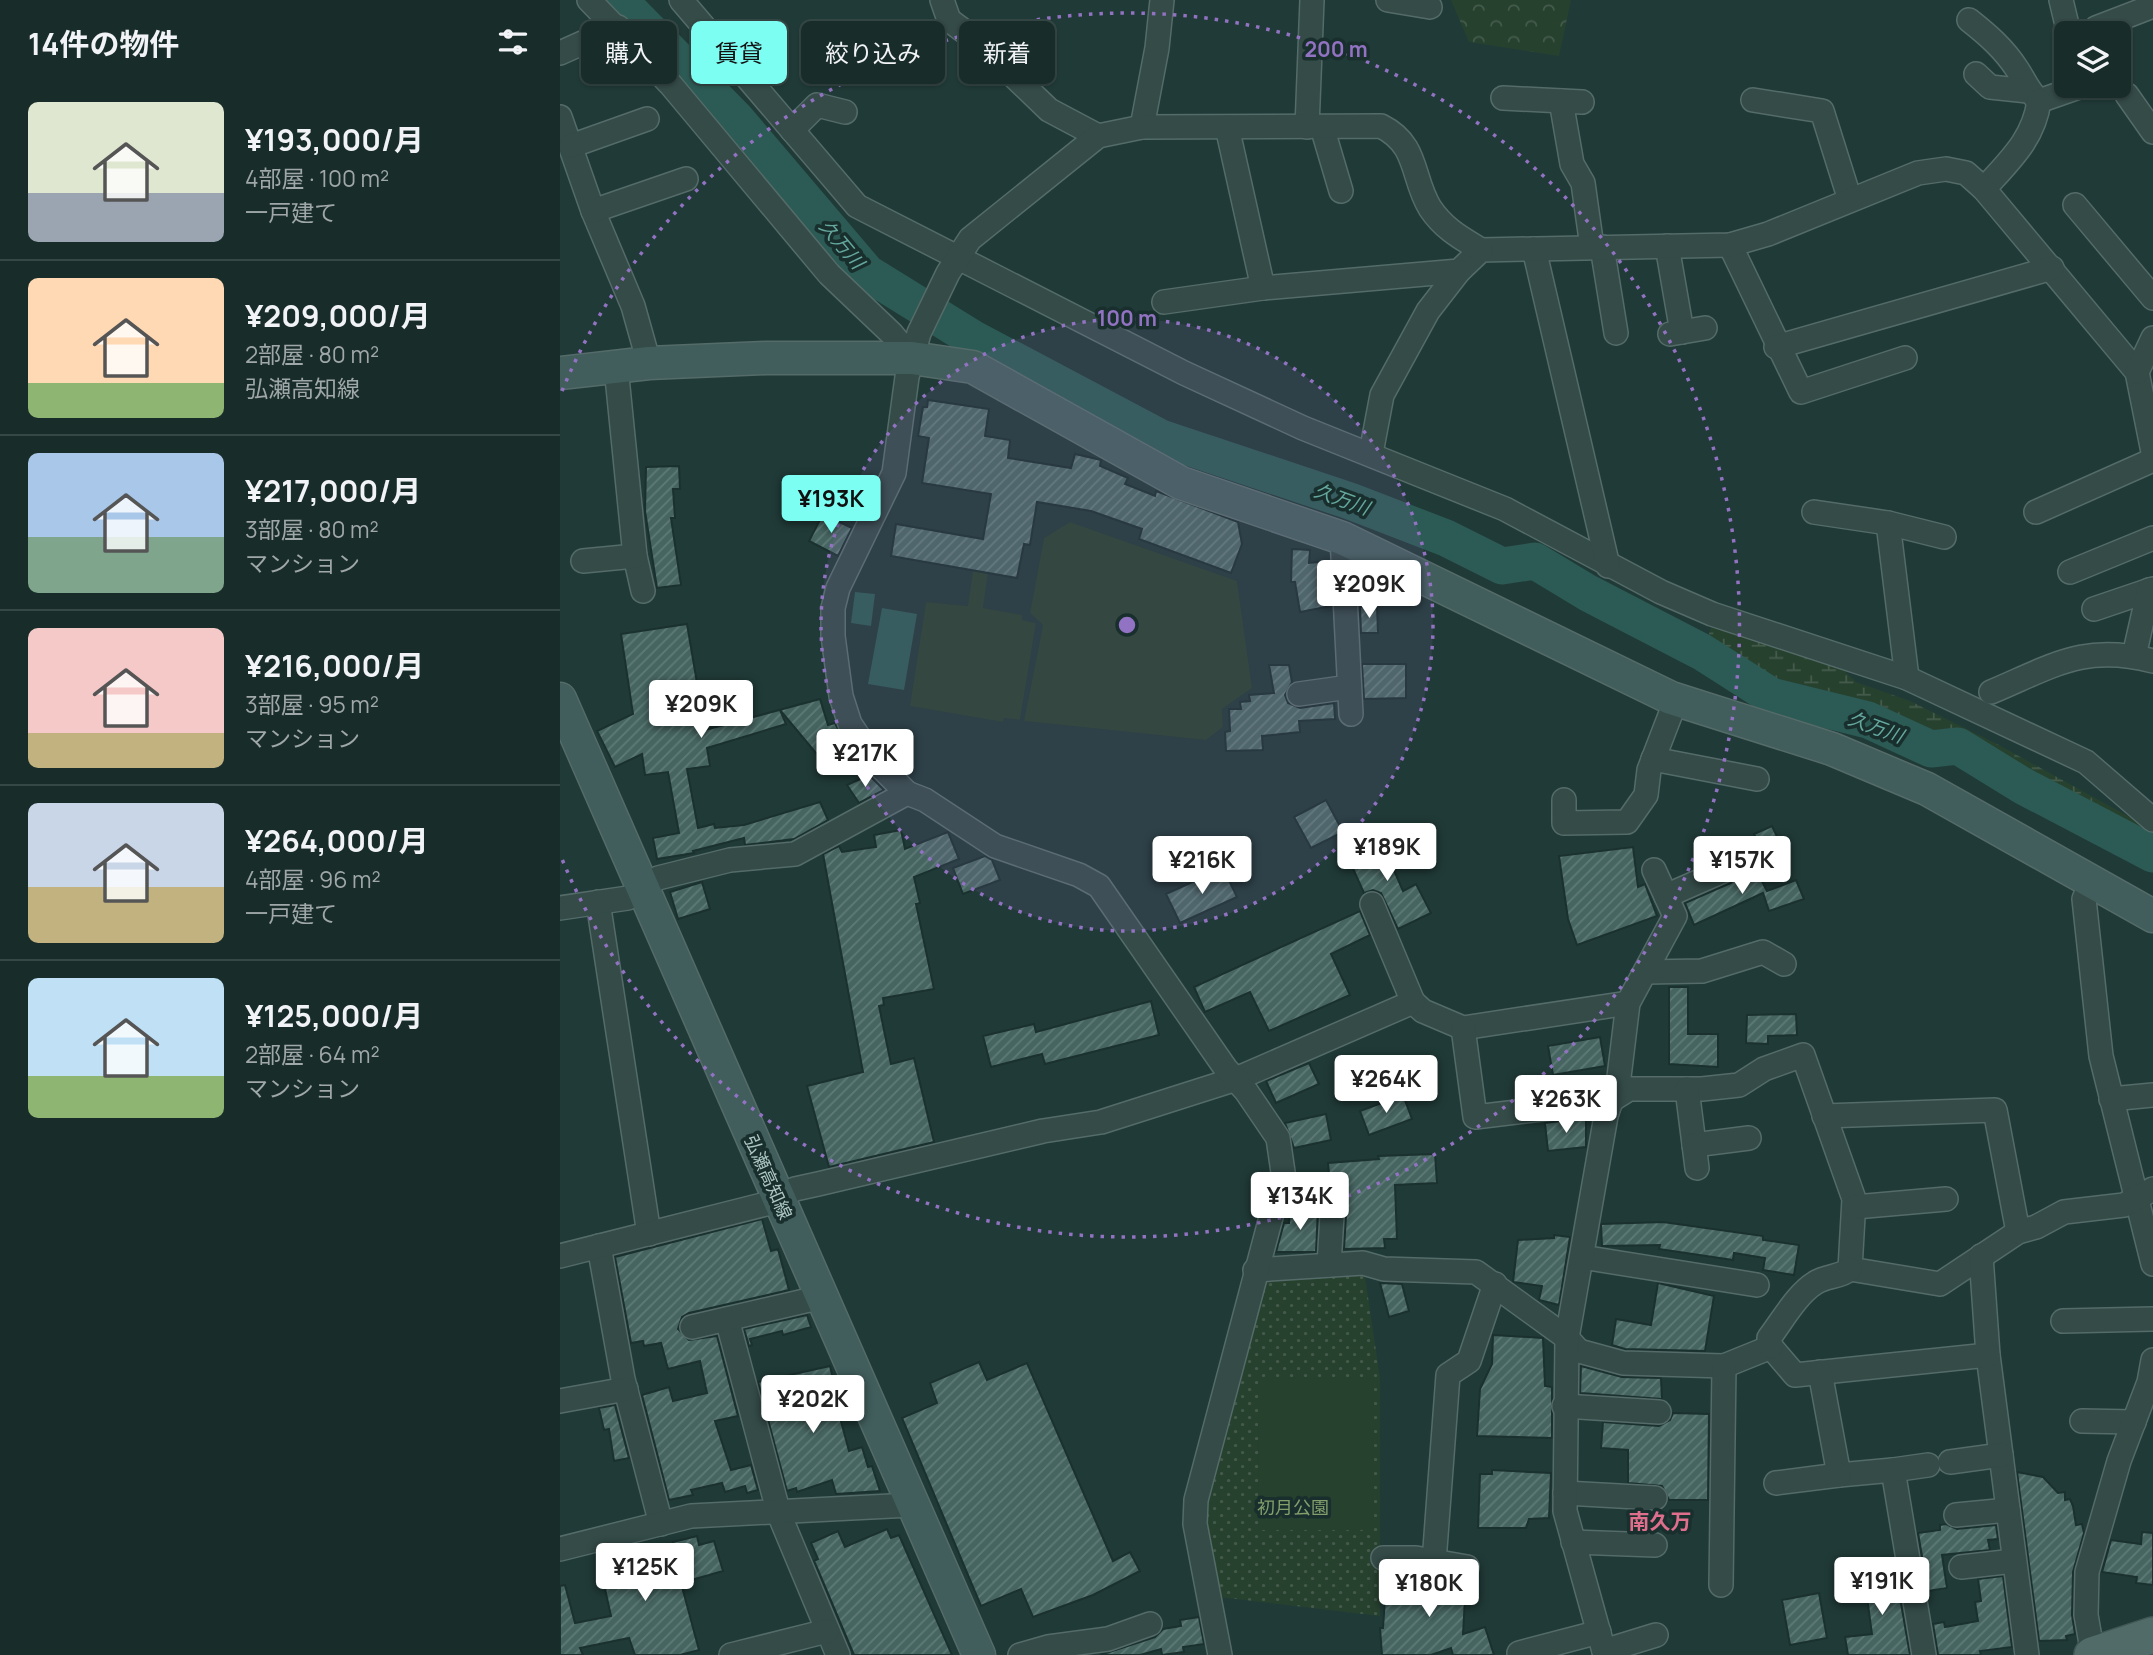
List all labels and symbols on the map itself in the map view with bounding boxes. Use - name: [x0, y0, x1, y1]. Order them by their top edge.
- text: 200 m: [1304, 35, 1368, 63]
- water label: 久万川: [814, 214, 872, 276]
- text: 100 m: [1097, 304, 1157, 332]
- pin: ¥193K: [782, 476, 880, 535]
- water label: 久万川: [1311, 477, 1375, 522]
- pin: ¥209K: [1320, 560, 1418, 620]
- centre of rings: [1115, 613, 1139, 637]
- pin: ¥209K: [652, 680, 750, 740]
- water label: 久万川: [1845, 705, 1909, 750]
- pin: ¥217K: [816, 730, 914, 789]
- pin: ¥189K: [1338, 824, 1436, 883]
- pin: ¥216K: [1153, 836, 1251, 896]
- pin: ¥157K: [1693, 836, 1791, 896]
- pin: ¥264K: [1337, 1056, 1435, 1115]
- pin: ¥263K: [1517, 1076, 1615, 1135]
- street label: 弘瀬高知線: [740, 1131, 798, 1223]
- pin: ¥134K: [1251, 1172, 1349, 1232]
- pin: ¥202K: [764, 1376, 862, 1435]
- park label: 初月公園: [1257, 1495, 1329, 1519]
- district label: 南久万: [1629, 1507, 1692, 1535]
- pin: ¥125K: [596, 1544, 694, 1603]
- pin: ¥191K: [1833, 1558, 1931, 1617]
- pin: ¥180K: [1380, 1560, 1478, 1619]

